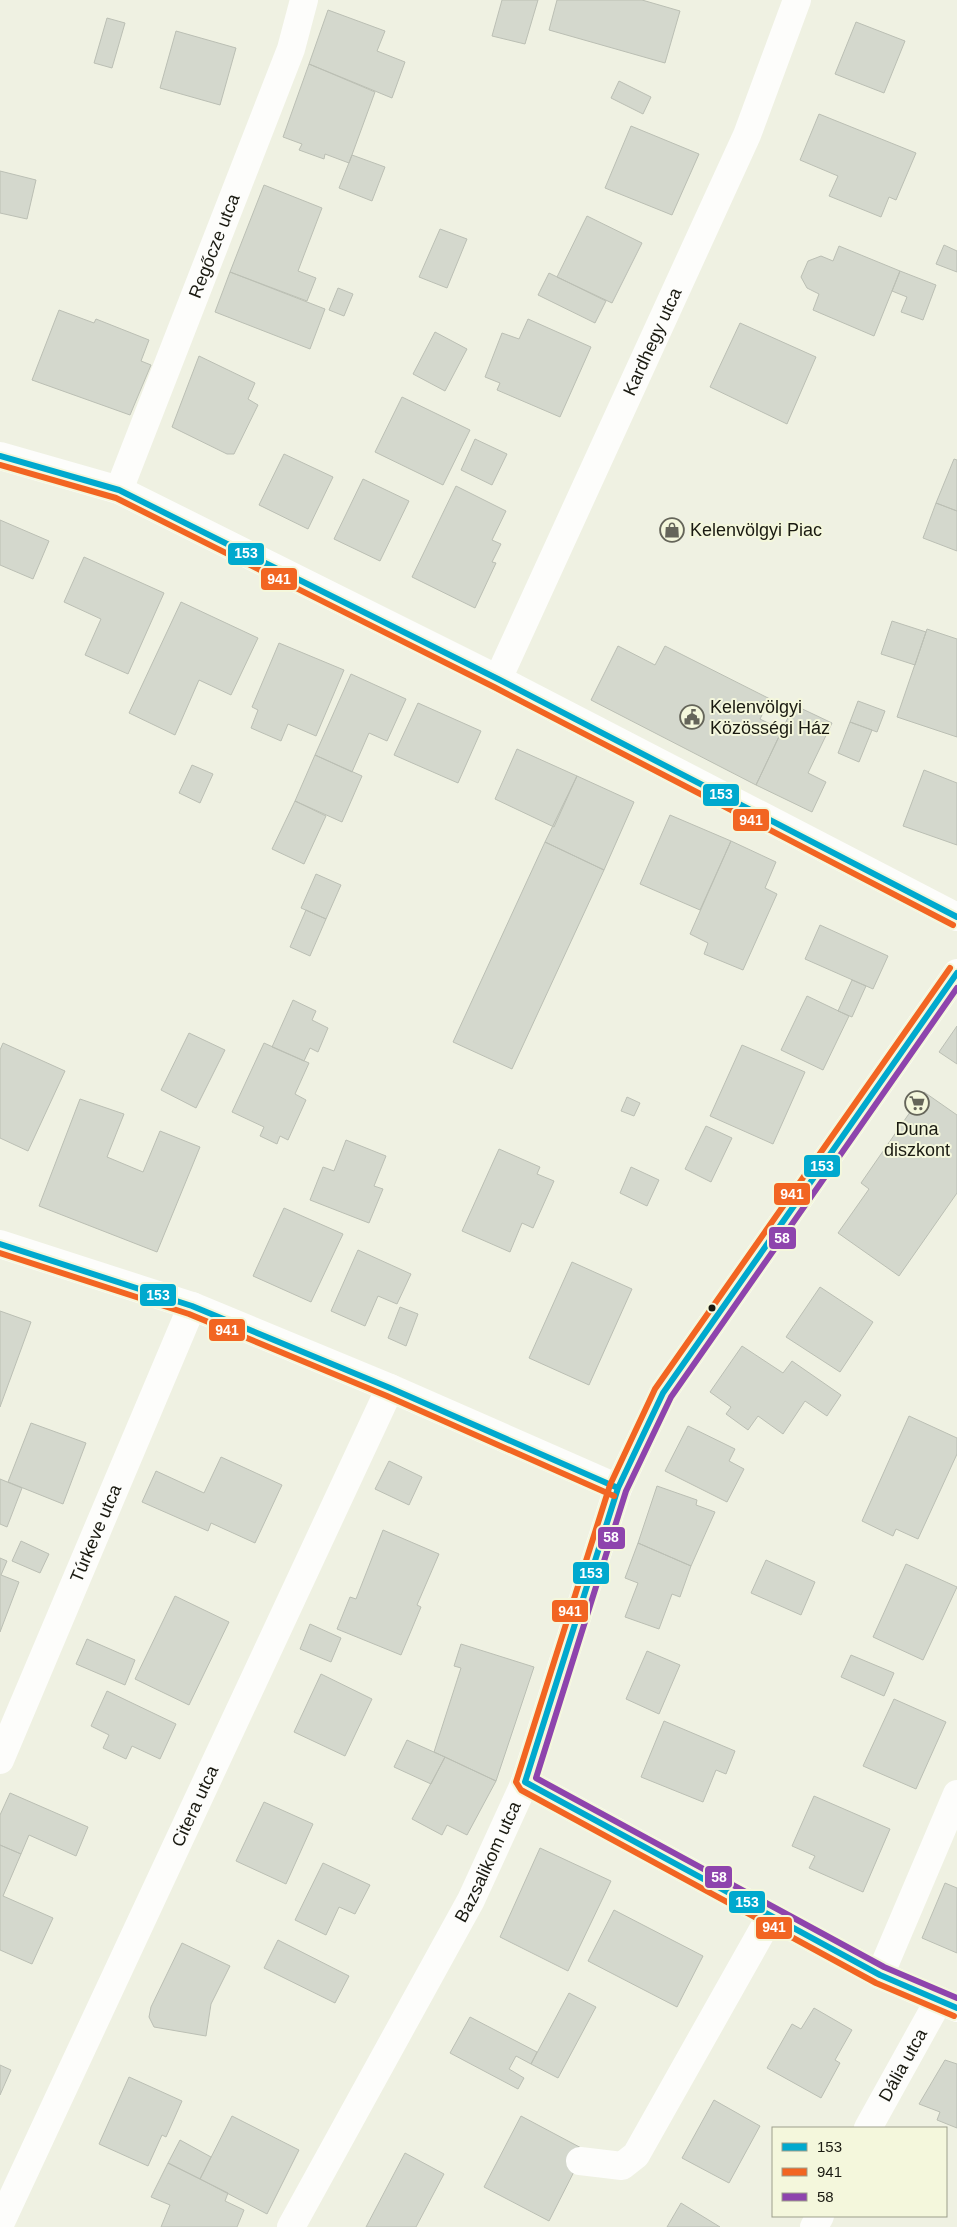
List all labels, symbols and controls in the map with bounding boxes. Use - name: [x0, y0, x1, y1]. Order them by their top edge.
- street label: Regőcze utca: [185, 190, 244, 301]
- street label: Kardhegy utca: [619, 284, 686, 399]
- shop icon: Kelenvölgyi Piac: [659, 517, 685, 543]
- place label: Kelenvölgyi Piac: [690, 520, 822, 540]
- line badge: 153: [227, 542, 265, 566]
- text: 153: [234, 545, 258, 561]
- line badge: 941: [260, 567, 298, 591]
- text: 941: [267, 571, 291, 587]
- place label: Kelenvölgyi Közösségi Ház: [710, 697, 830, 738]
- public building icon: Kelenvölgyi Közösségi Ház: [679, 704, 705, 730]
- line badge: 153: [702, 783, 740, 807]
- text: 153: [709, 786, 733, 802]
- line badge: 941: [732, 808, 770, 832]
- text: 941: [739, 812, 763, 828]
- supermarket icon: Duna diszkont: [904, 1090, 930, 1116]
- place label: Duna diszkont: [884, 1119, 950, 1160]
- line badge: 153: [803, 1154, 841, 1178]
- text: 153: [810, 1158, 834, 1174]
- line badge: 941: [773, 1182, 811, 1206]
- text: 941: [780, 1186, 804, 1202]
- line badge: 58: [768, 1226, 797, 1250]
- text: 58: [774, 1230, 790, 1246]
- line badge: 153: [139, 1283, 177, 1307]
- text: 153: [146, 1287, 170, 1303]
- unlabelled marker: [707, 1303, 717, 1313]
- line badge: 941: [208, 1318, 246, 1342]
- text: 941: [215, 1322, 239, 1338]
- street label: Túrkeve utca: [66, 1481, 126, 1585]
- line badge: 58: [597, 1526, 626, 1550]
- text: 58: [603, 1529, 619, 1545]
- line badge: 153: [572, 1561, 610, 1585]
- text: 153: [579, 1565, 603, 1581]
- line badge: 941: [551, 1599, 589, 1623]
- text: 941: [558, 1603, 582, 1619]
- street label: Citera utca: [167, 1762, 223, 1850]
- street label: Bazsalikom utca: [451, 1797, 525, 1926]
- line badge: 58: [704, 1865, 733, 1889]
- text: 58: [711, 1869, 727, 1885]
- line badge: 153: [728, 1890, 766, 1914]
- text: 153: [735, 1894, 759, 1910]
- line badge: 941: [755, 1916, 793, 1940]
- text: 941: [762, 1919, 786, 1935]
- street label: Dália utca: [875, 2024, 932, 2105]
- legend: [772, 2127, 947, 2217]
- text: 153: [817, 2138, 842, 2155]
- text: 941: [817, 2163, 842, 2180]
- text: 58: [817, 2188, 834, 2205]

